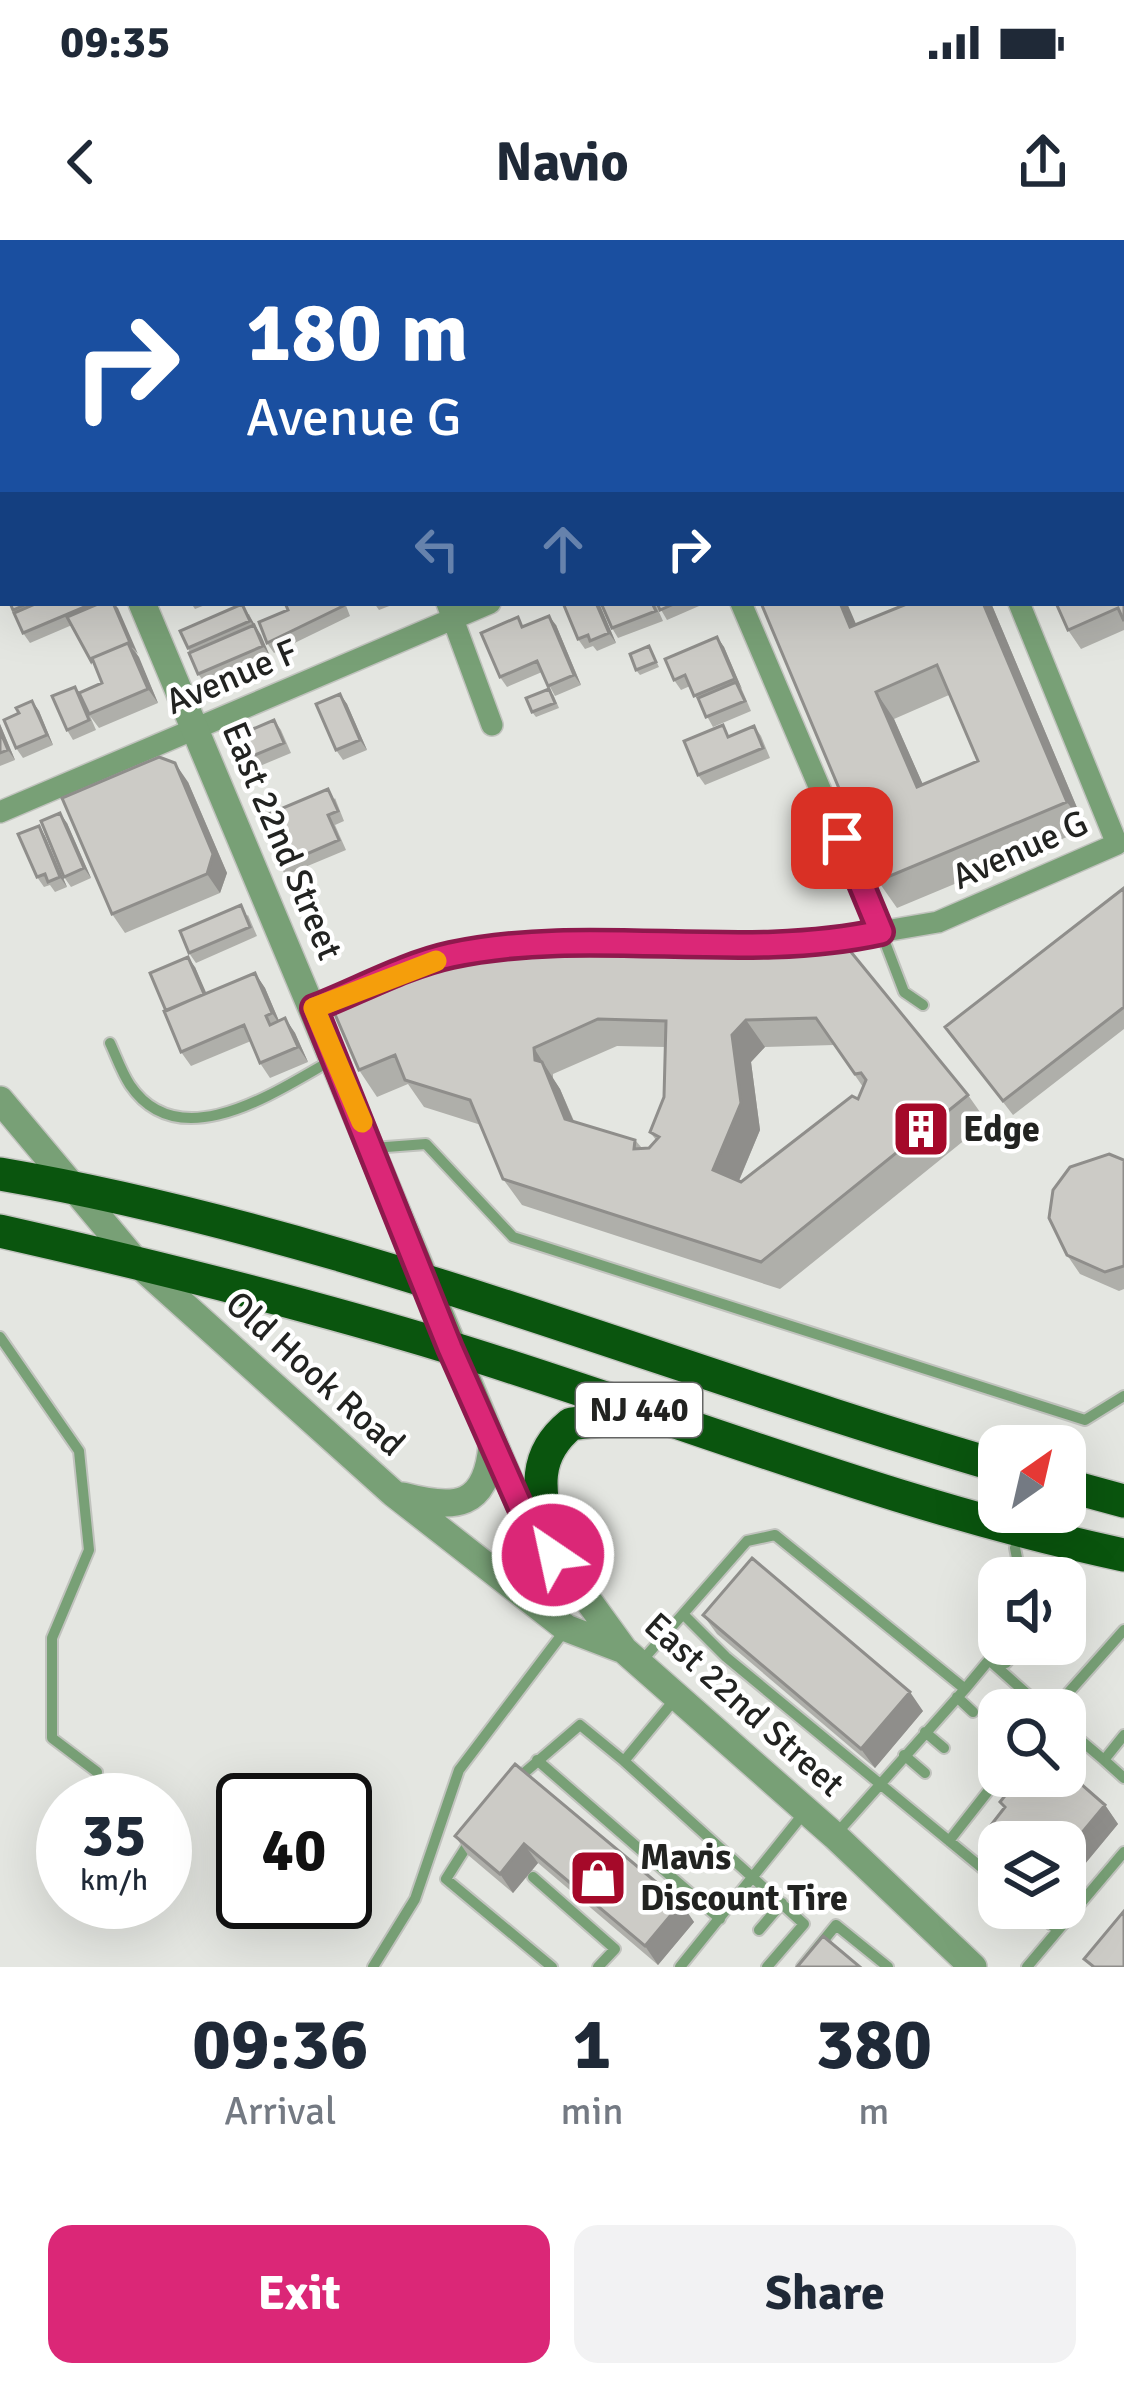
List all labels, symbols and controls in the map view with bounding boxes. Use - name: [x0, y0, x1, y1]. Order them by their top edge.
- text: 09:35: [60, 15, 170, 70]
- icon: back: [48, 129, 114, 195]
- text: Navio: [495, 129, 629, 196]
- icon: share: [1010, 129, 1076, 195]
- text: 180 m: [246, 281, 468, 385]
- icon: right: [48, 288, 204, 444]
- text: Avenue G: [246, 384, 462, 451]
- icon: left: [404, 516, 470, 582]
- icon: ahead: [530, 516, 596, 582]
- icon: right: [656, 516, 722, 582]
- street label: Avenue F: [159, 629, 305, 725]
- street label: East 22nd Street: [212, 715, 352, 967]
- pin: [791, 787, 893, 889]
- street label: Avenue G: [945, 800, 1095, 900]
- icon: arrive: [809, 805, 875, 871]
- building icon: Edge: [890, 1098, 952, 1160]
- place label: Edge: [963, 1107, 1040, 1152]
- street label: Old Hook Road: [216, 1282, 414, 1466]
- road number: NJ 440: [576, 1383, 702, 1437]
- north arrow: [978, 1425, 1086, 1533]
- map controls: [978, 1425, 1086, 1929]
- position arrow: [490, 1492, 616, 1618]
- button: sound: [978, 1557, 1086, 1665]
- street label: East 22nd Street: [635, 1603, 853, 1807]
- button: search: [978, 1689, 1086, 1797]
- speed limit sign: 40: [216, 1773, 372, 1929]
- text: 35: [82, 1799, 146, 1873]
- button: layers: [978, 1821, 1086, 1929]
- place label: Mavis Discount Tire: [640, 1835, 848, 1921]
- shop icon: Mavis Discount Tire: [567, 1847, 629, 1909]
- text: km/h: [80, 1862, 148, 1899]
- text: 09:36: [192, 2000, 369, 2089]
- text: 1: [573, 2000, 611, 2089]
- text: 380: [815, 2000, 932, 2089]
- text: Arrival: [224, 2087, 336, 2135]
- text: min: [561, 2087, 624, 2135]
- text: m: [858, 2087, 889, 2135]
- button: Exit: [48, 2225, 550, 2363]
- button: Share: [574, 2225, 1076, 2363]

